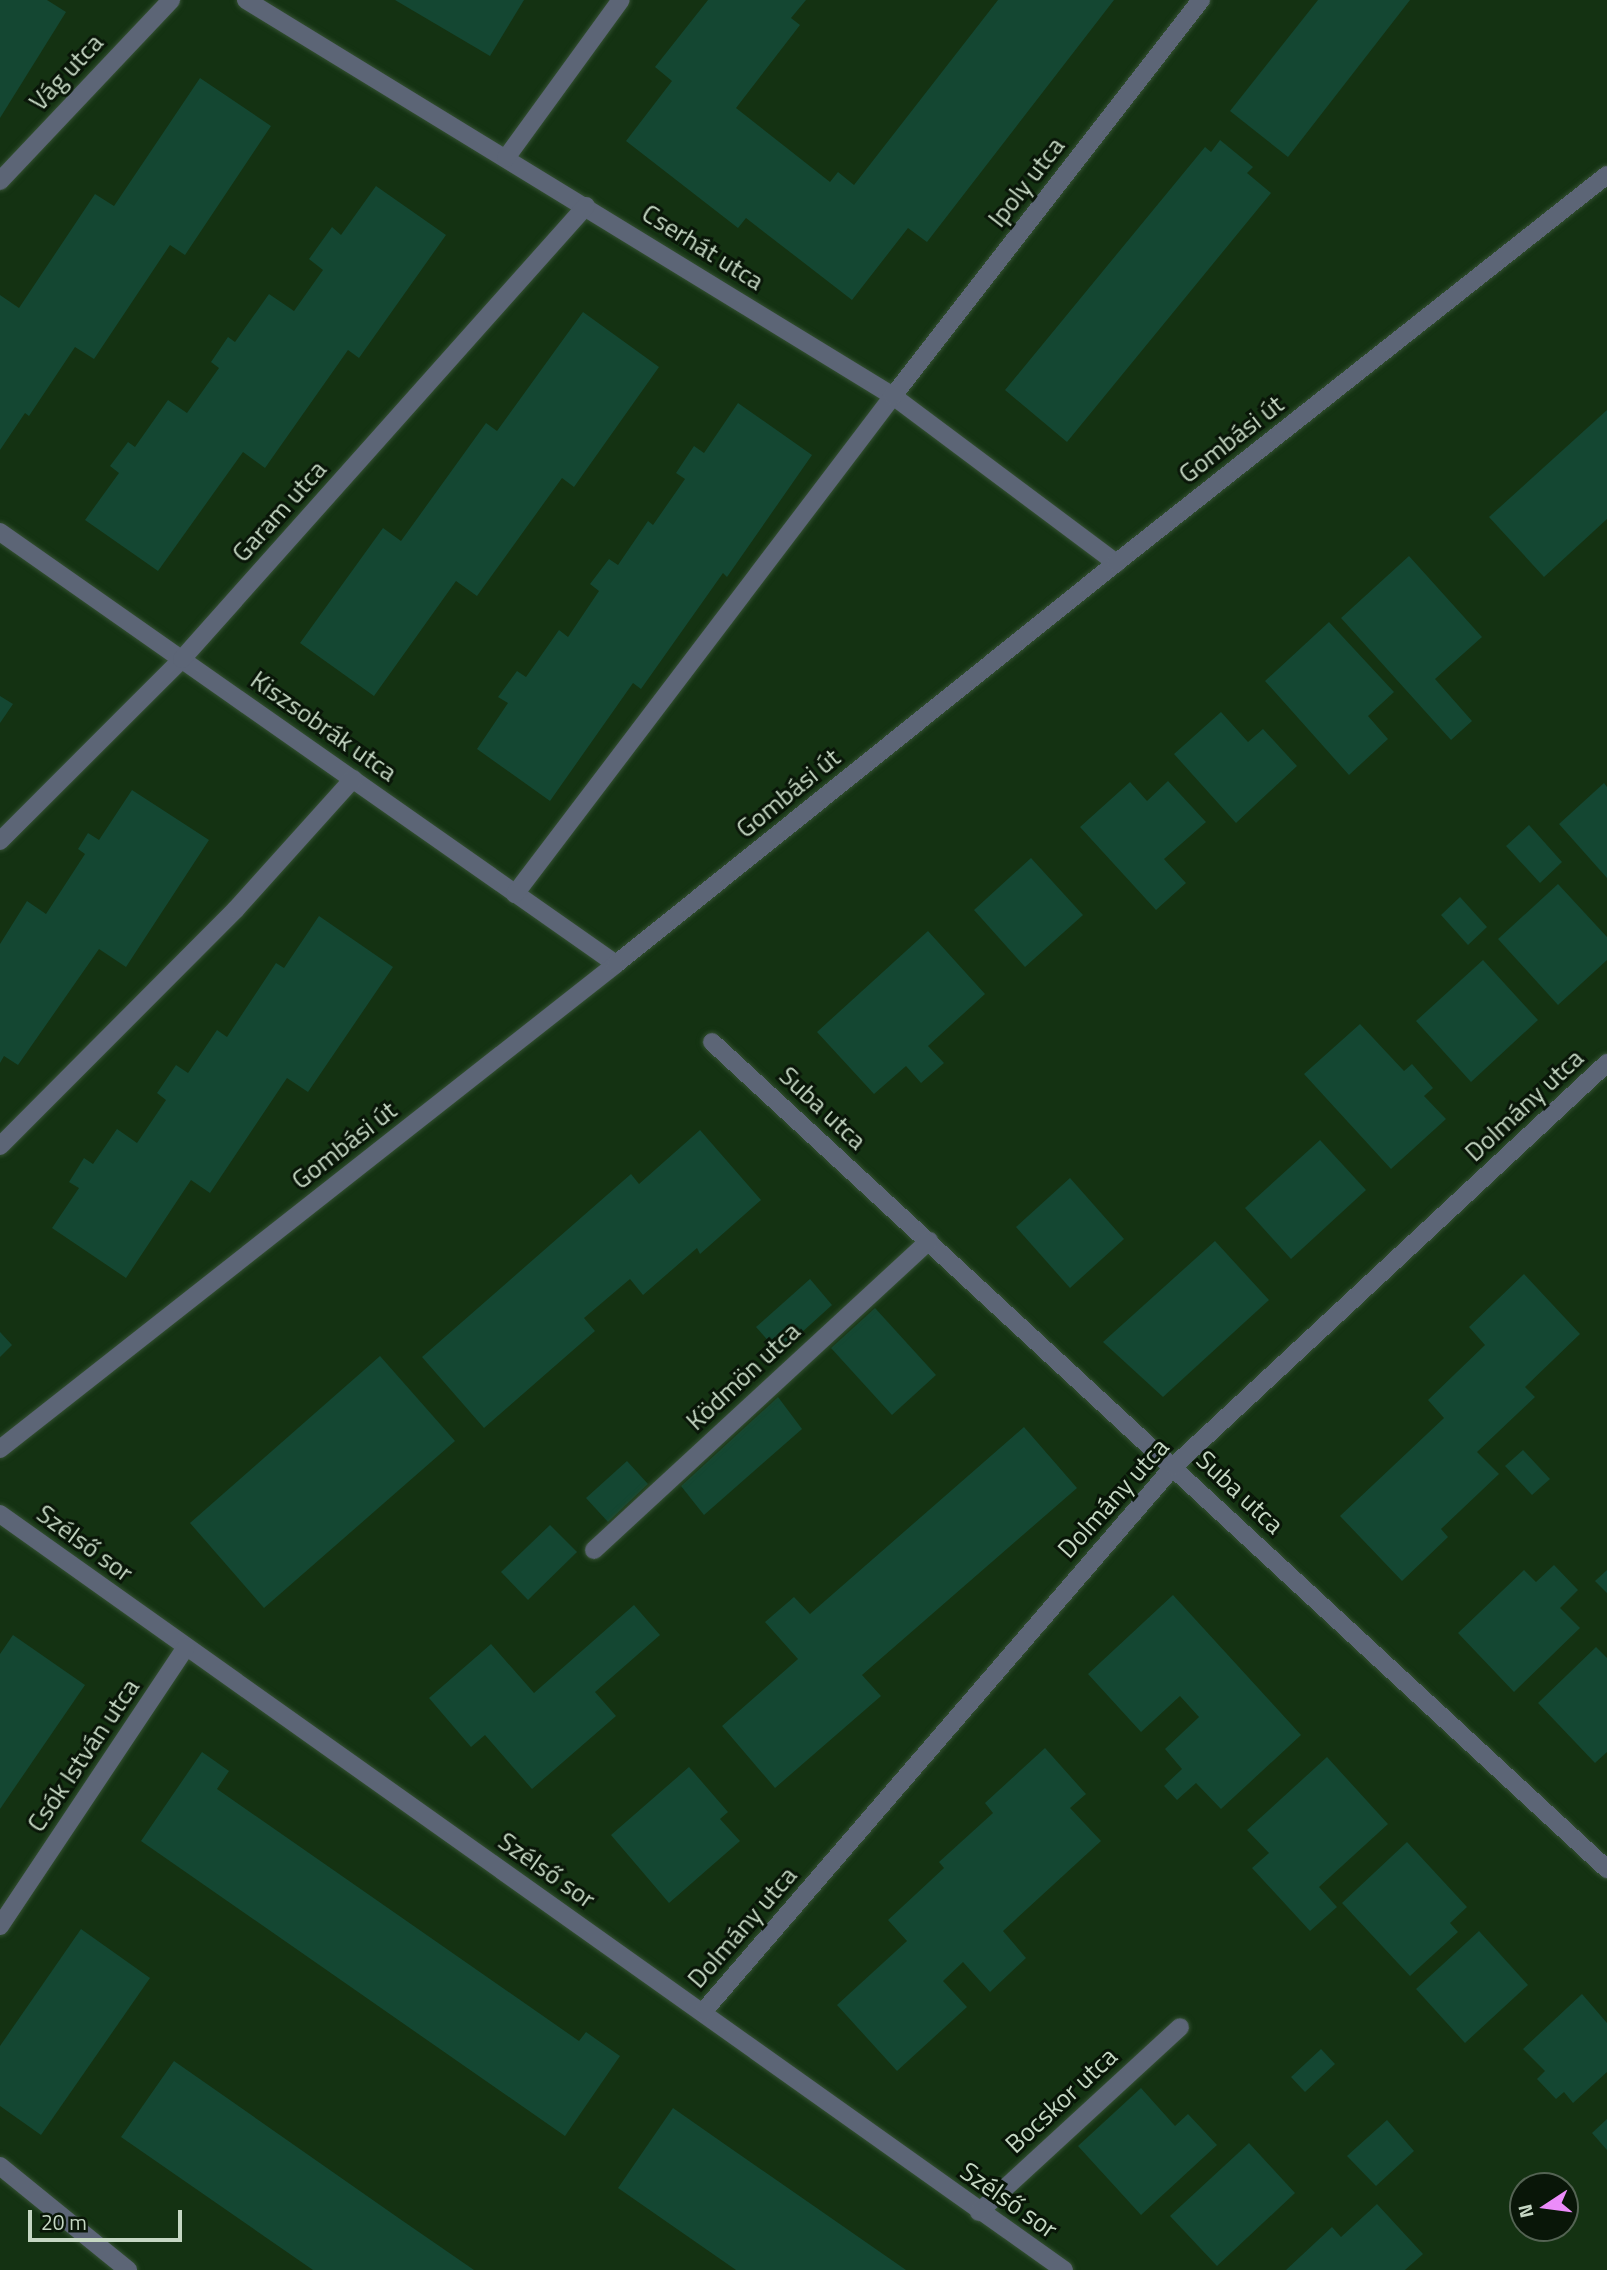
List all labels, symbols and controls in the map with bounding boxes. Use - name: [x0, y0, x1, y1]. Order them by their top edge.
- street label: Vág utca: [23, 27, 109, 117]
- street label: Ipoly utca: [981, 131, 1071, 233]
- street label: Cserhát utca: [636, 197, 770, 297]
- street label: Gombási út: [1172, 388, 1290, 490]
- street label: Garam utca: [225, 454, 333, 568]
- street label: Kiszsobrák utca: [245, 664, 403, 788]
- street label: Gombási út: [730, 742, 846, 844]
- street label: Dolmány utca: [1458, 1042, 1590, 1168]
- street label: Suba utca: [773, 1060, 873, 1156]
- street label: Gombási út: [285, 1094, 403, 1196]
- street label: Ködmön utca: [680, 1315, 806, 1437]
- street label: Dolmány utca: [1051, 1432, 1175, 1564]
- street label: Suba utca: [1190, 1444, 1290, 1540]
- street label: Szélső sor: [31, 1498, 139, 1588]
- street label: Csók István utca: [20, 1672, 146, 1838]
- street label: Szélső sor: [492, 1825, 602, 1915]
- street label: Dolmány utca: [681, 1860, 803, 1994]
- street label: Bocskor utca: [999, 2041, 1123, 2159]
- street label: Szélső sor: [954, 2155, 1064, 2245]
- north arrow: [1509, 2172, 1579, 2242]
- scale bar: [32, 2196, 186, 2240]
- text: N: [1509, 2202, 1541, 2221]
- text: 20 m: [41, 2206, 87, 2238]

